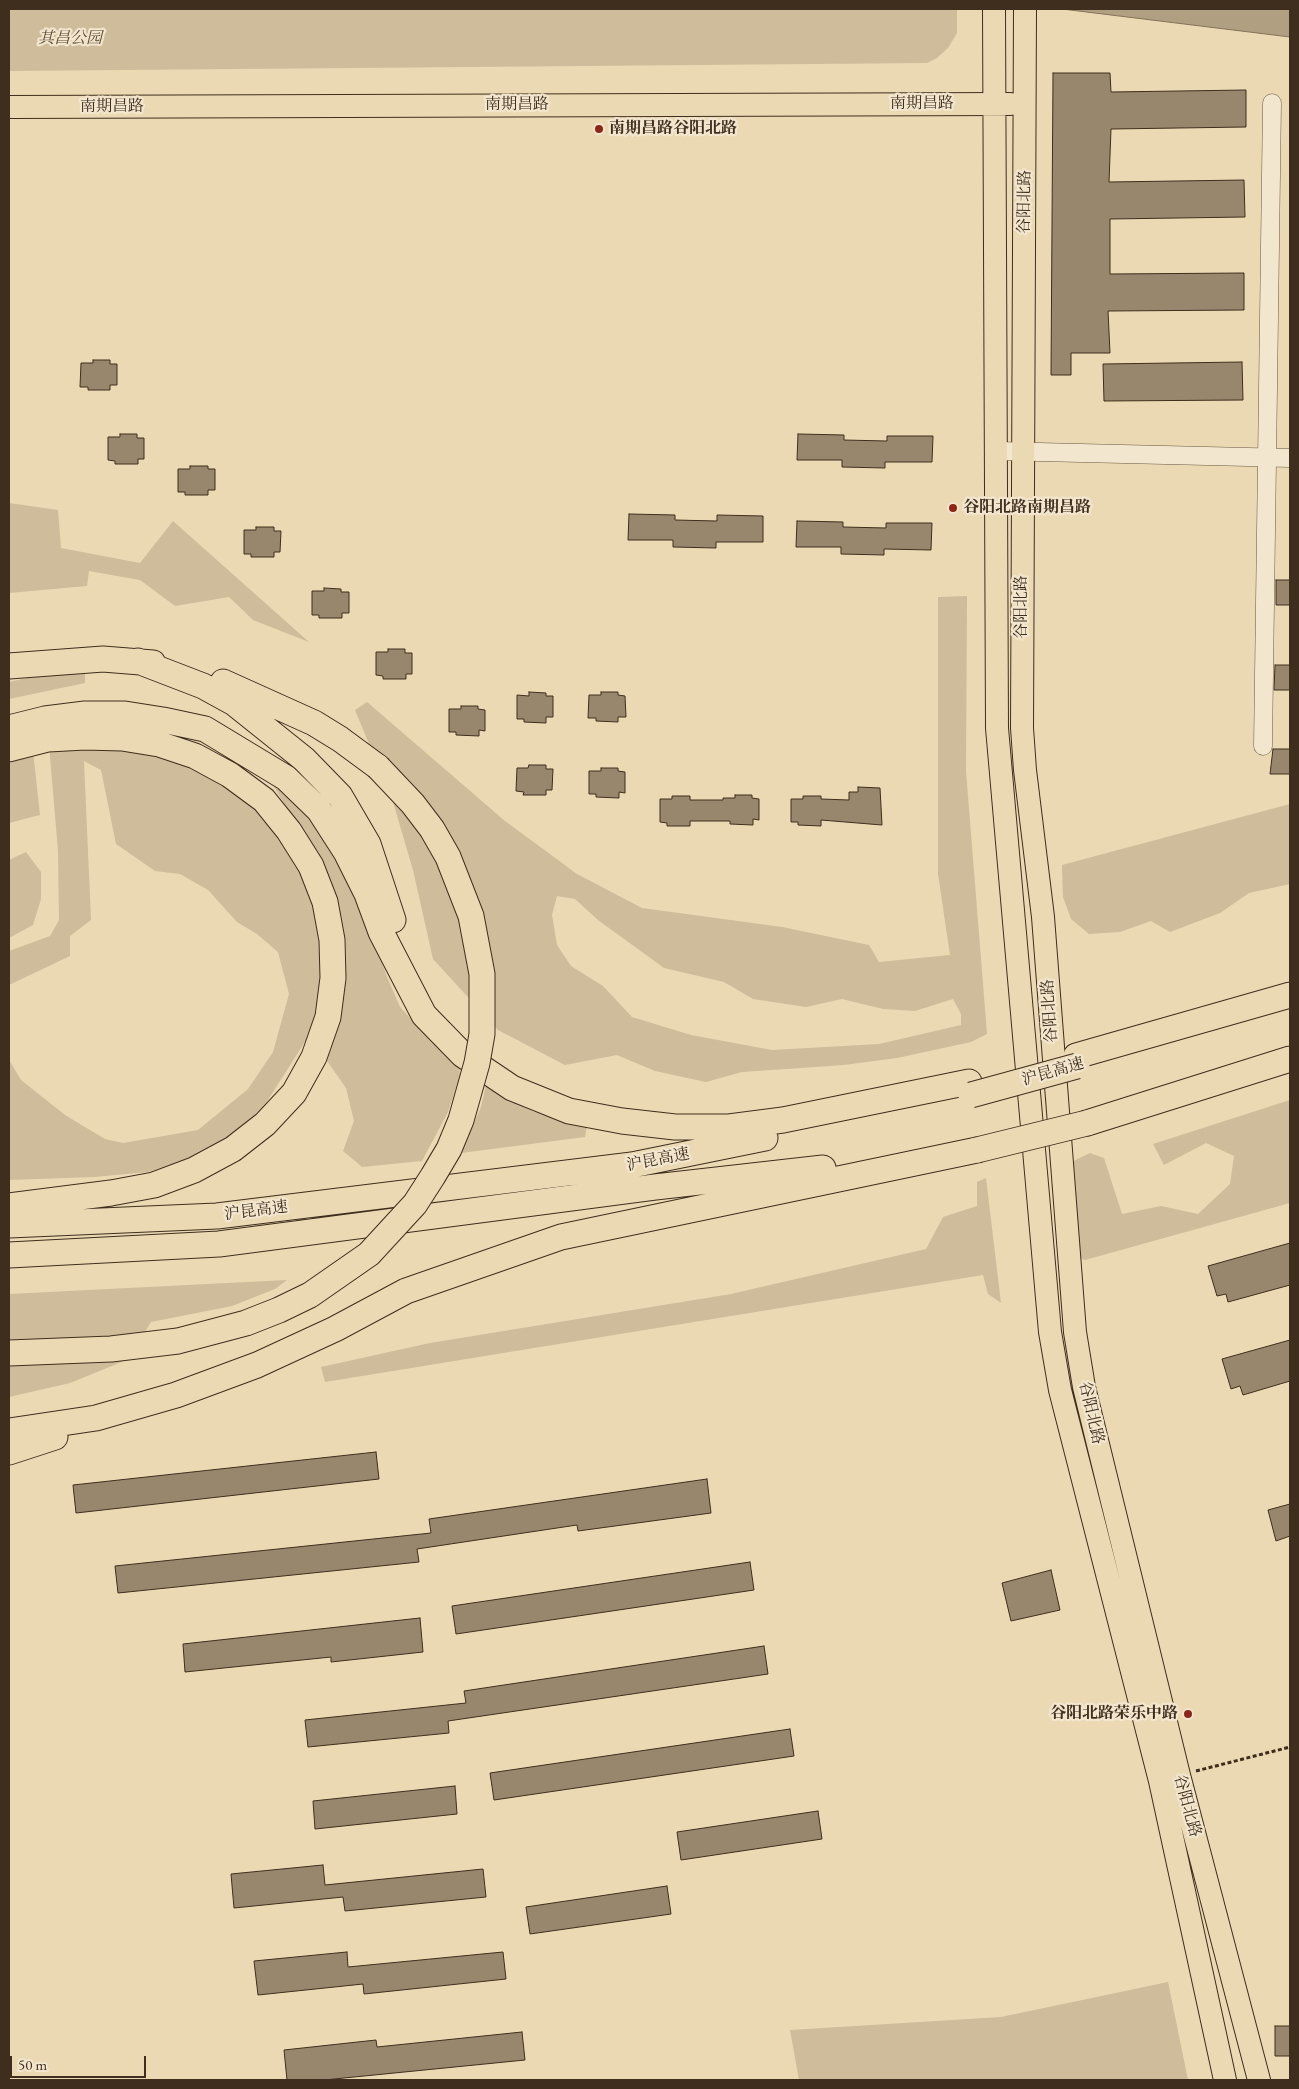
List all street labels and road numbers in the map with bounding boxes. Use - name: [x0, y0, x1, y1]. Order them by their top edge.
- street label: 南期昌路: [890, 94, 954, 114]
- street label: 南期昌路: [485, 95, 549, 115]
- street label: 南期昌路: [80, 97, 144, 117]
- street label: 谷阳北路: [1015, 170, 1035, 234]
- street label: 谷阳北路: [1012, 575, 1032, 639]
- street label: 谷阳北路: [1038, 978, 1062, 1044]
- street label: 沪昆高速: [1020, 1054, 1086, 1090]
- street label: 沪昆高速: [625, 1144, 691, 1176]
- street label: 沪昆高速: [223, 1198, 289, 1224]
- street label: 谷阳北路: [1074, 1380, 1108, 1446]
- street label: 谷阳北路: [1169, 1773, 1205, 1839]

